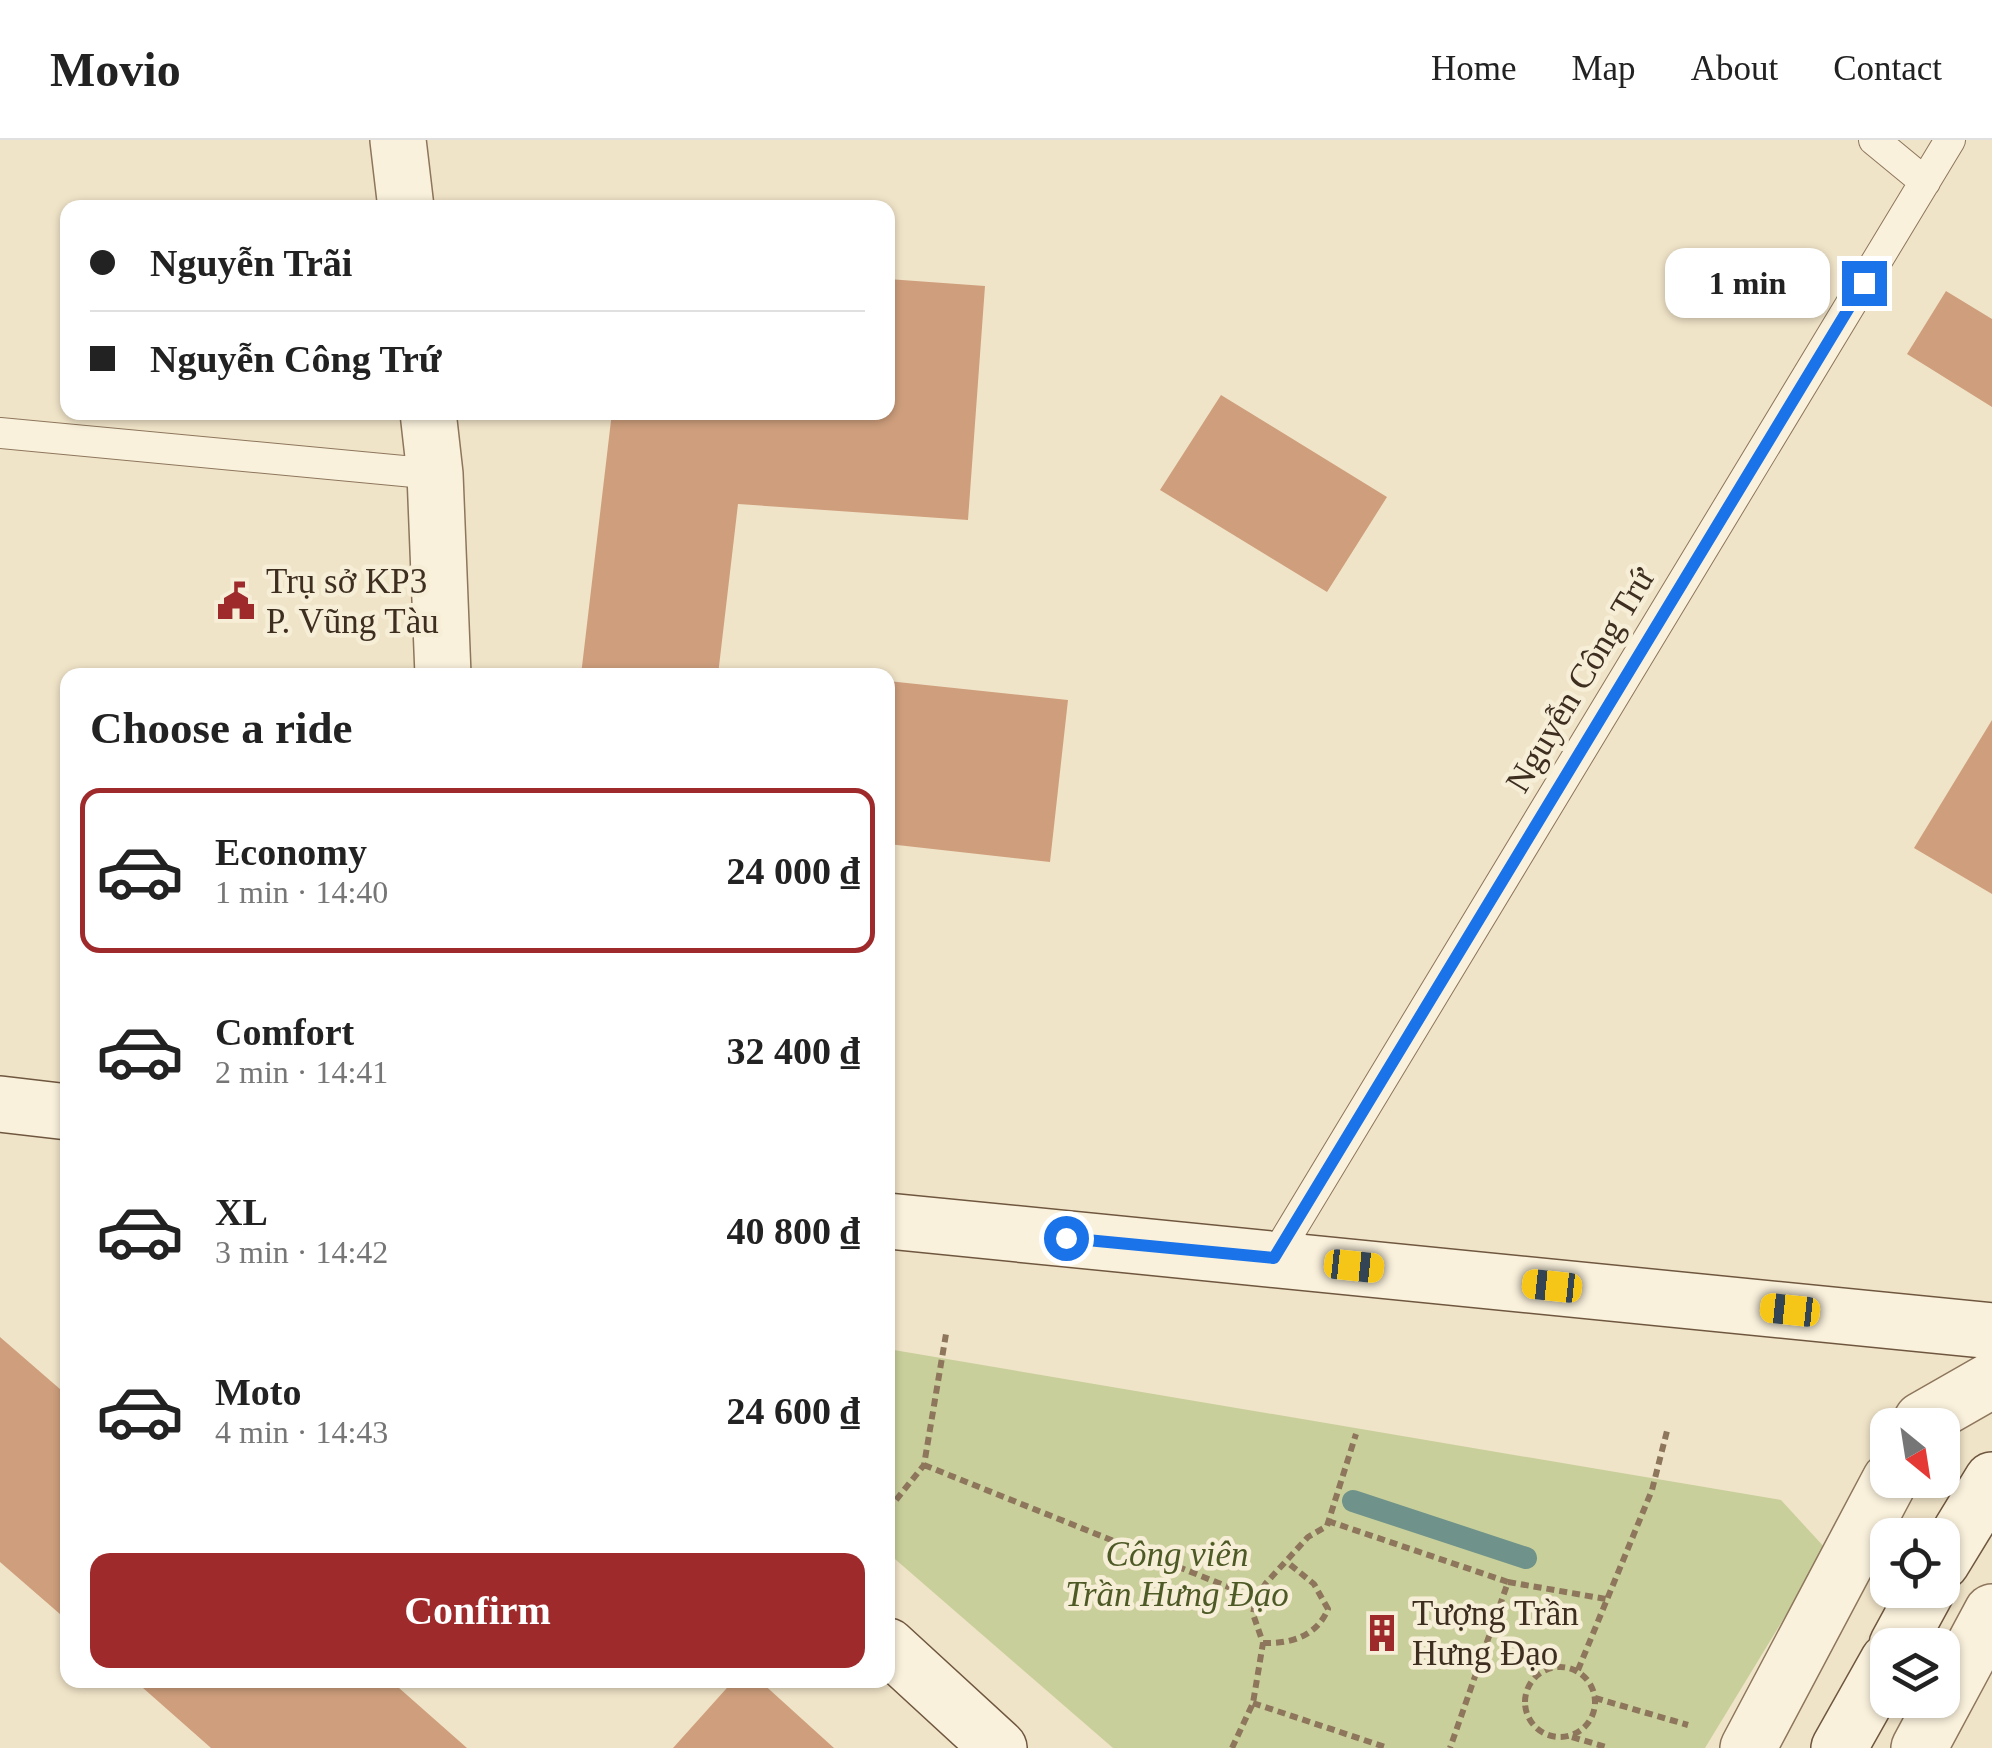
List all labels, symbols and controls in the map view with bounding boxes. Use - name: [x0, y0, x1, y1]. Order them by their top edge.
- text: Movio: [50, 43, 181, 96]
- text: Home: [1431, 49, 1516, 88]
- text: Map: [1571, 49, 1636, 88]
- text: About: [1691, 49, 1778, 88]
- text: Contact: [1833, 49, 1942, 88]
- text: Nguyễn Trãi: [150, 242, 352, 284]
- callout: 1 min: [1664, 248, 1829, 318]
- route end: [1842, 261, 1887, 306]
- text: 1 min: [1709, 265, 1786, 301]
- text: Nguyễn Công Trứ: [150, 338, 442, 380]
- street label: Nguyễn Công Trứ: [1498, 560, 1663, 799]
- place label: Trụ sở KP3 P. Vũng Tàu: [266, 562, 439, 641]
- public building icon: Trụ sở KP3 P. Vũng Tàu: [215, 580, 257, 622]
- text: Choose a ride: [90, 703, 353, 753]
- icon: car: [95, 826, 185, 916]
- text: Economy: [215, 831, 367, 873]
- text: 24 000 ₫: [727, 850, 860, 892]
- text: 1 min · 14:40: [215, 874, 388, 910]
- icon: car: [95, 1006, 185, 1096]
- text: Comfort: [215, 1011, 354, 1053]
- text: 32 400 ₫: [727, 1030, 860, 1072]
- text: 2 min · 14:41: [215, 1054, 388, 1090]
- icon: car: [95, 1186, 185, 1276]
- text: XL: [215, 1191, 268, 1233]
- text: 40 800 ₫: [727, 1210, 860, 1252]
- route start: [1044, 1216, 1089, 1261]
- text: 3 min · 14:42: [215, 1234, 388, 1270]
- car: [1323, 1248, 1385, 1284]
- car: [1521, 1268, 1583, 1304]
- car: [1759, 1292, 1821, 1328]
- icon: car: [95, 1366, 185, 1456]
- text: Moto: [215, 1371, 302, 1413]
- text: 24 600 ₫: [727, 1390, 860, 1432]
- north arrow: [1870, 1408, 1960, 1498]
- map controls: [1870, 1408, 1960, 1718]
- text: 4 min · 14:43: [215, 1414, 388, 1450]
- button: locate: [1870, 1518, 1960, 1608]
- park label: Công viên Trần Hưng Đạo: [1065, 1535, 1289, 1614]
- button: Confirm: [90, 1553, 865, 1668]
- place label: Tượng Trần Hưng Đạo: [1412, 1594, 1579, 1673]
- building icon: Tượng Trần Hưng Đạo: [1361, 1612, 1403, 1654]
- button: layers: [1870, 1628, 1960, 1718]

